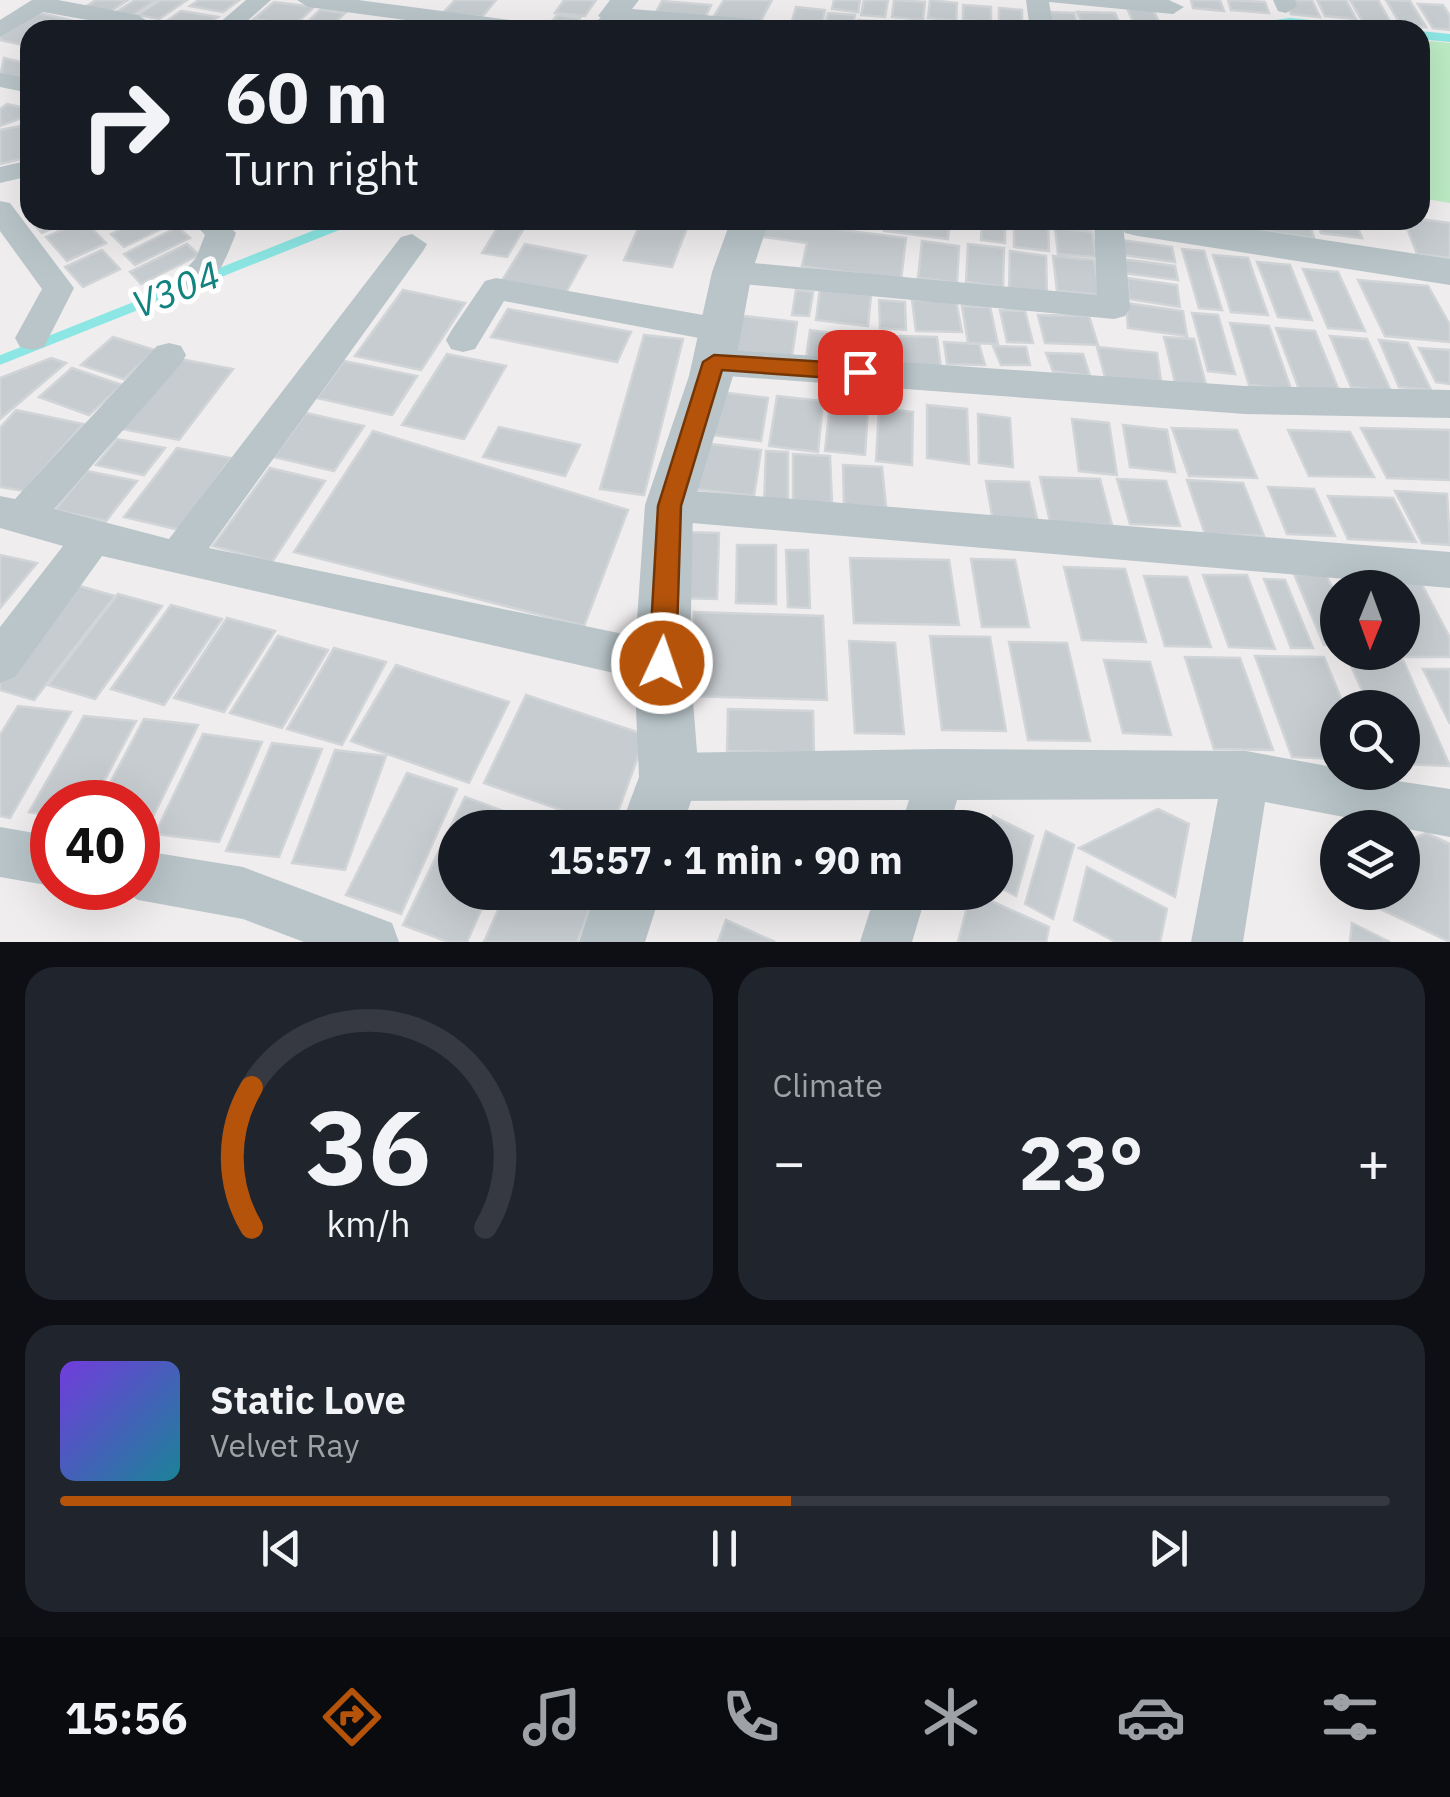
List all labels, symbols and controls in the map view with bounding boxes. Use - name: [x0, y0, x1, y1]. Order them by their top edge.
- text: 60 m: [225, 51, 388, 142]
- icon: right: [60, 60, 190, 190]
- text: Turn right: [225, 139, 420, 197]
- water label: V304: [124, 249, 227, 328]
- pin: [818, 330, 903, 415]
- icon: arrive: [833, 345, 888, 400]
- north arrow: [1320, 570, 1420, 670]
- map controls: [1320, 570, 1420, 910]
- position arrow: [610, 611, 714, 715]
- button: search: [1320, 690, 1420, 790]
- speed limit sign: 40: [30, 780, 160, 910]
- button: layers: [1320, 810, 1420, 910]
- text: 15:57 · 1 min · 90 m: [548, 835, 903, 884]
- text: Climate: [773, 1064, 883, 1106]
- text: 36: [306, 1078, 431, 1214]
- text: 23°: [1019, 1113, 1144, 1211]
- text: −: [773, 1126, 806, 1197]
- text: +: [1357, 1126, 1390, 1197]
- text: km/h: [327, 1200, 411, 1247]
- text: Static Love: [210, 1375, 406, 1424]
- text: Velvet Ray: [210, 1424, 359, 1466]
- icon: previous: [254, 1521, 309, 1576]
- icon: pause: [697, 1521, 752, 1576]
- icon: next: [1141, 1521, 1196, 1576]
- icon: directions: [317, 1682, 387, 1752]
- icon: music: [517, 1682, 587, 1752]
- icon: phone: [716, 1682, 786, 1752]
- icon: climate: [916, 1682, 986, 1752]
- icon: car: [1116, 1682, 1186, 1752]
- icon: filters: [1315, 1682, 1385, 1752]
- text: 15:56: [65, 1688, 188, 1746]

